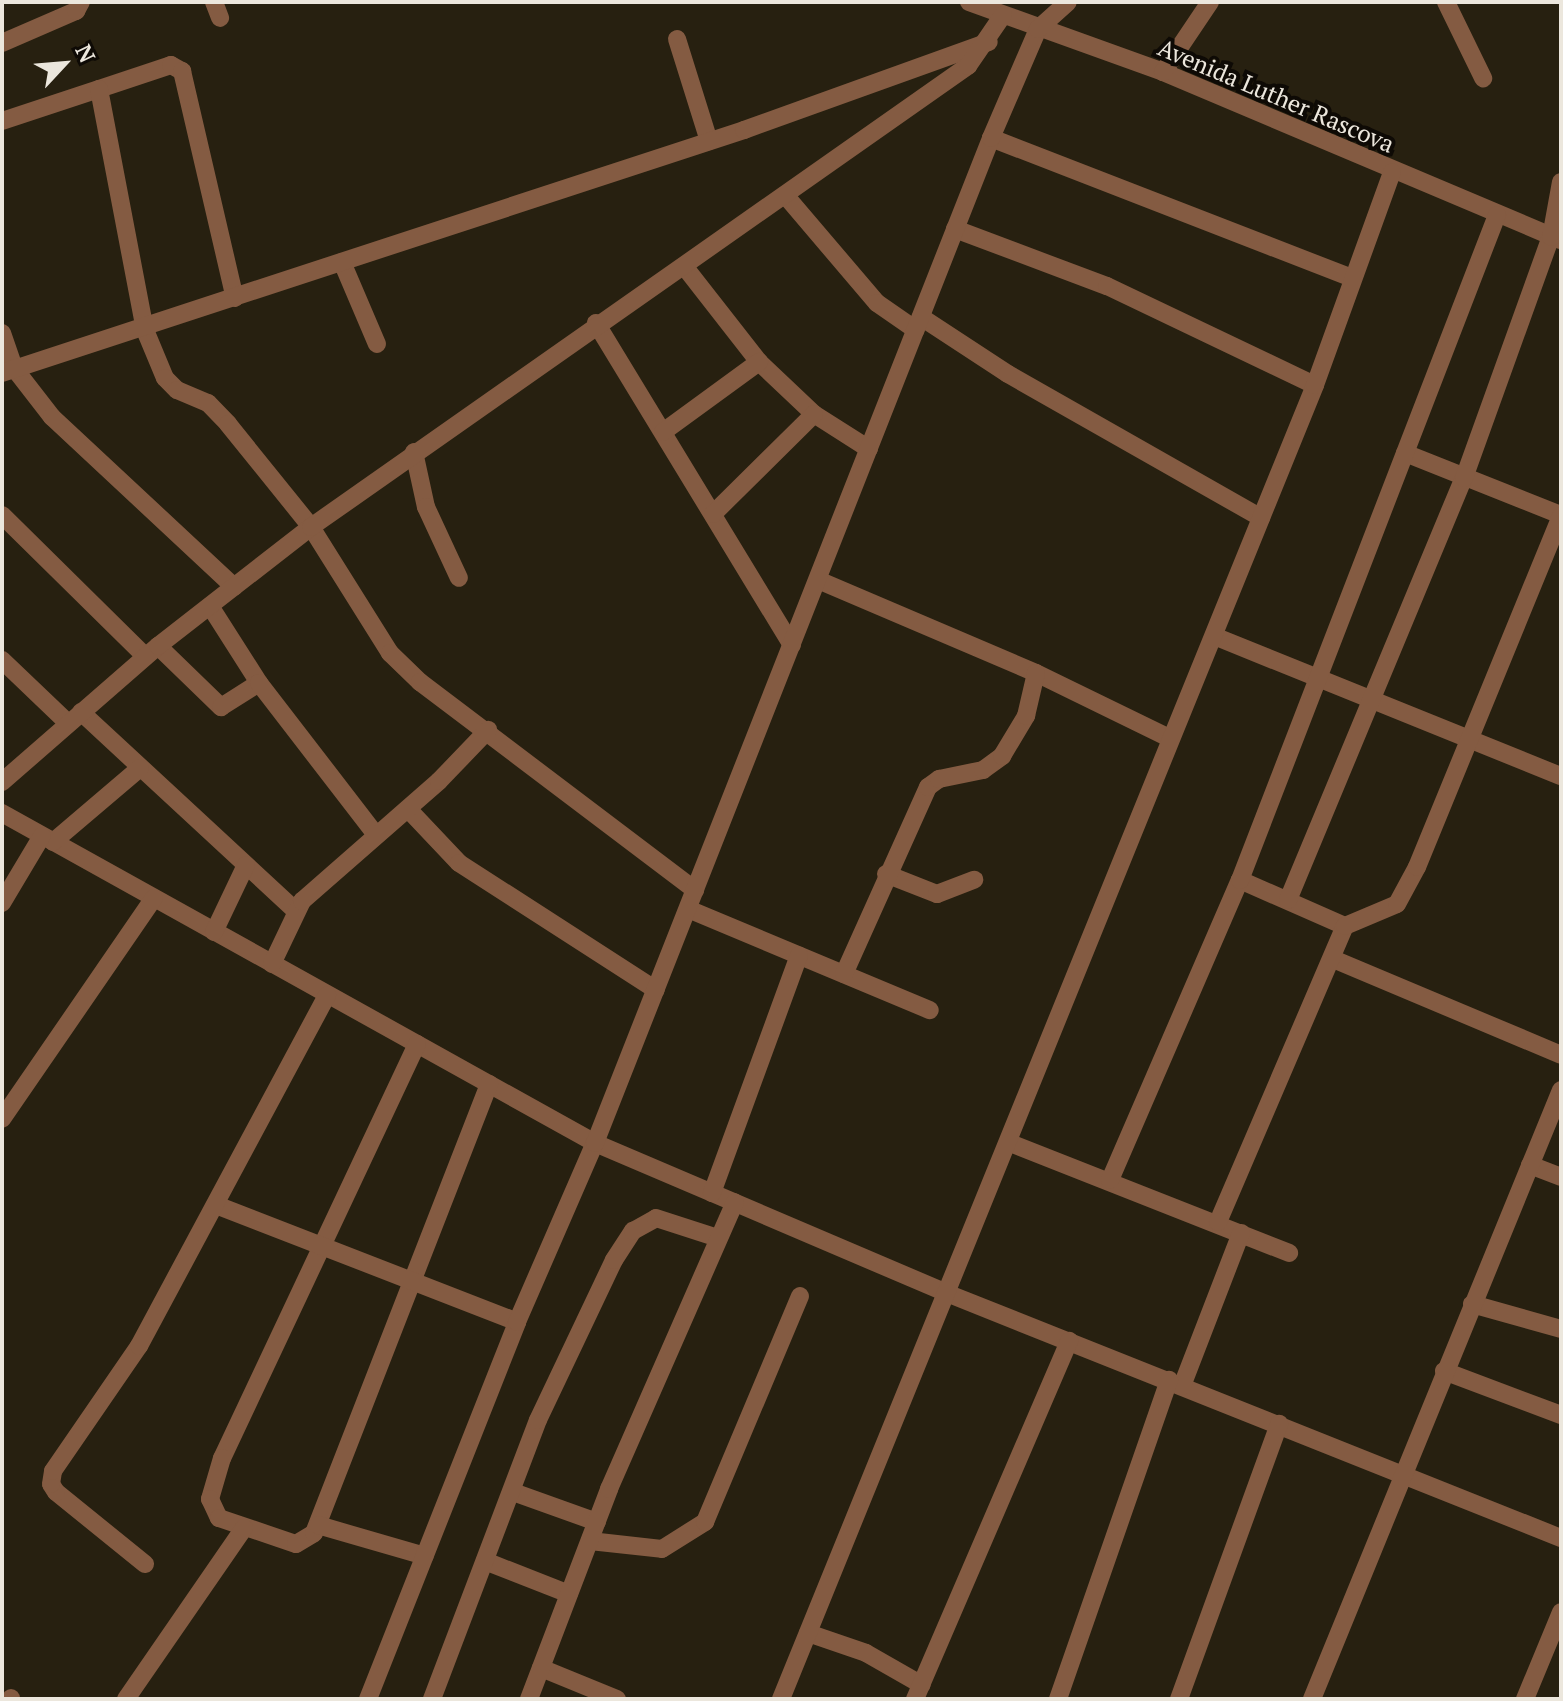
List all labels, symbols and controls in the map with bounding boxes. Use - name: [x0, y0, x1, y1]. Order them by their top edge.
- north arrow: [24, 24, 104, 104]
- street label: Avenida Luther Rascova: [1153, 33, 1399, 159]
- text: N: [69, 39, 103, 67]

